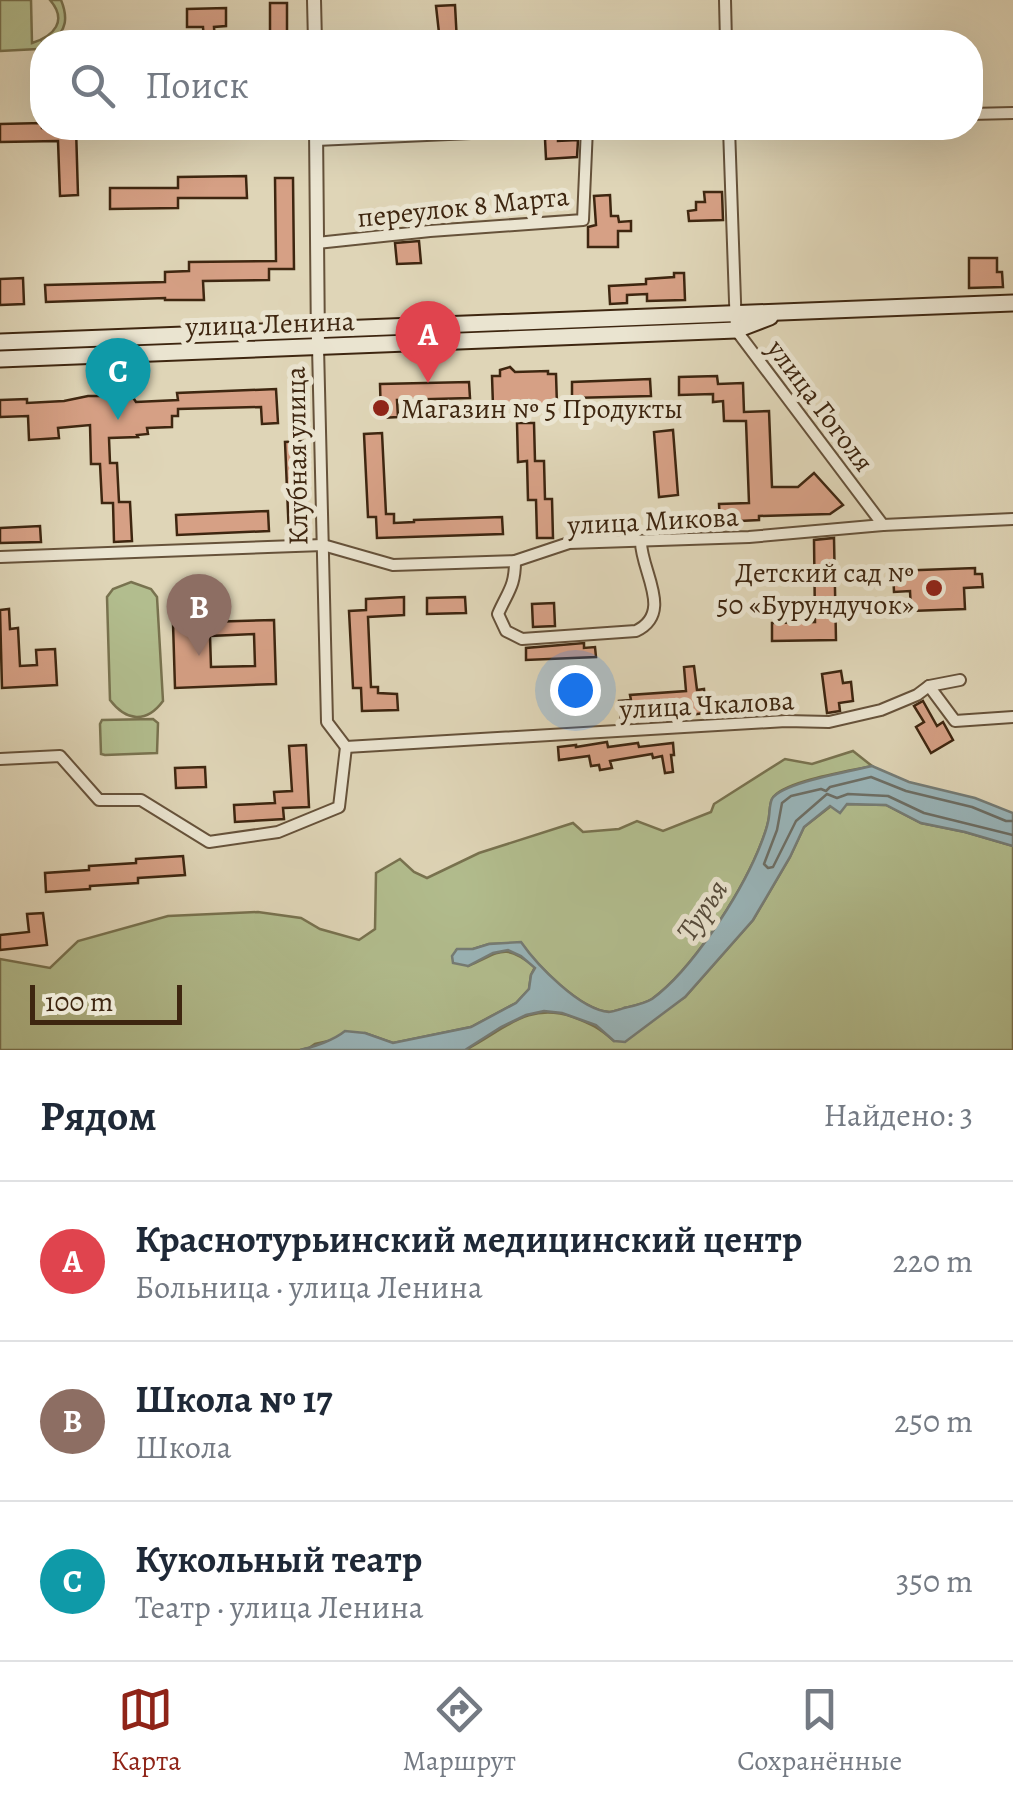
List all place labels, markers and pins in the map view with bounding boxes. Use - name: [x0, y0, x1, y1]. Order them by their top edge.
- pin: A: [396, 300, 460, 383]
- pin: C: [86, 338, 150, 420]
- place label: Магазин № 5 Продукты: [401, 390, 683, 428]
- marker: Магазин № 5 Продукты: [370, 397, 392, 419]
- place label: Детский сад № 50 «Бурундучок»: [716, 554, 914, 624]
- pin: B: [166, 574, 232, 656]
- marker: Детский сад № 50 «Бурундучок»: [923, 577, 945, 599]

